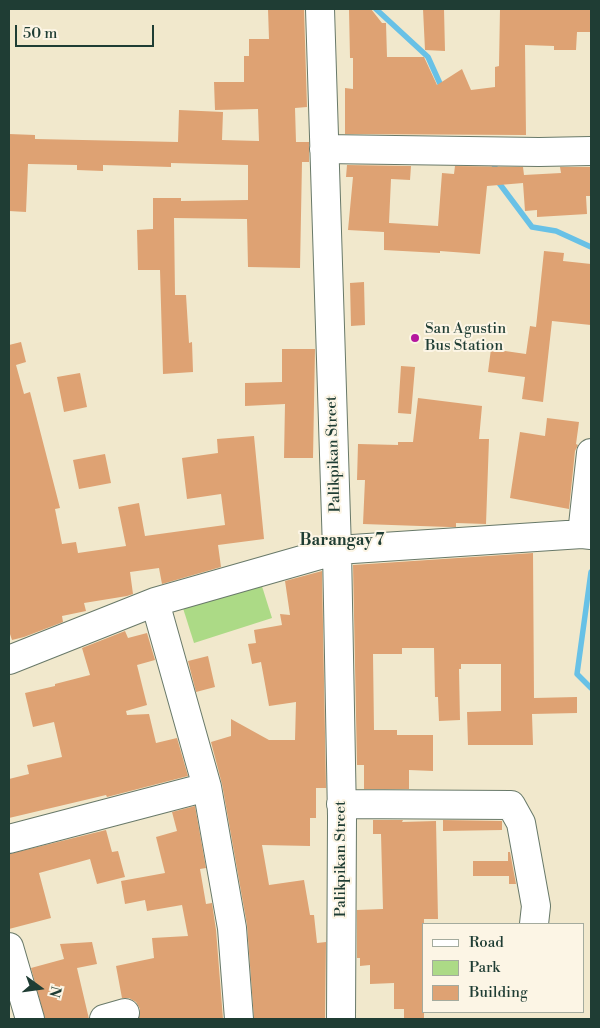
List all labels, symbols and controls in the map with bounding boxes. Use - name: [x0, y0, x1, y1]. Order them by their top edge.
- scale bar: [18, 15, 156, 47]
- text: 50 m: [23, 24, 57, 43]
- place label: San Agustin Bus Station: [425, 320, 506, 355]
- marker: San Agustin Bus Station: [409, 332, 421, 344]
- street label: Palikpikan Street: [323, 395, 345, 513]
- district label: Barangay 7: [299, 531, 385, 551]
- street label: Palikpikan Street: [332, 801, 350, 917]
- legend: [422, 923, 585, 1013]
- text: Road: [469, 933, 504, 952]
- text: Park: [469, 958, 500, 977]
- north arrow: [15, 963, 65, 1013]
- text: Building: [469, 983, 528, 1002]
- text: N: [44, 984, 65, 999]

